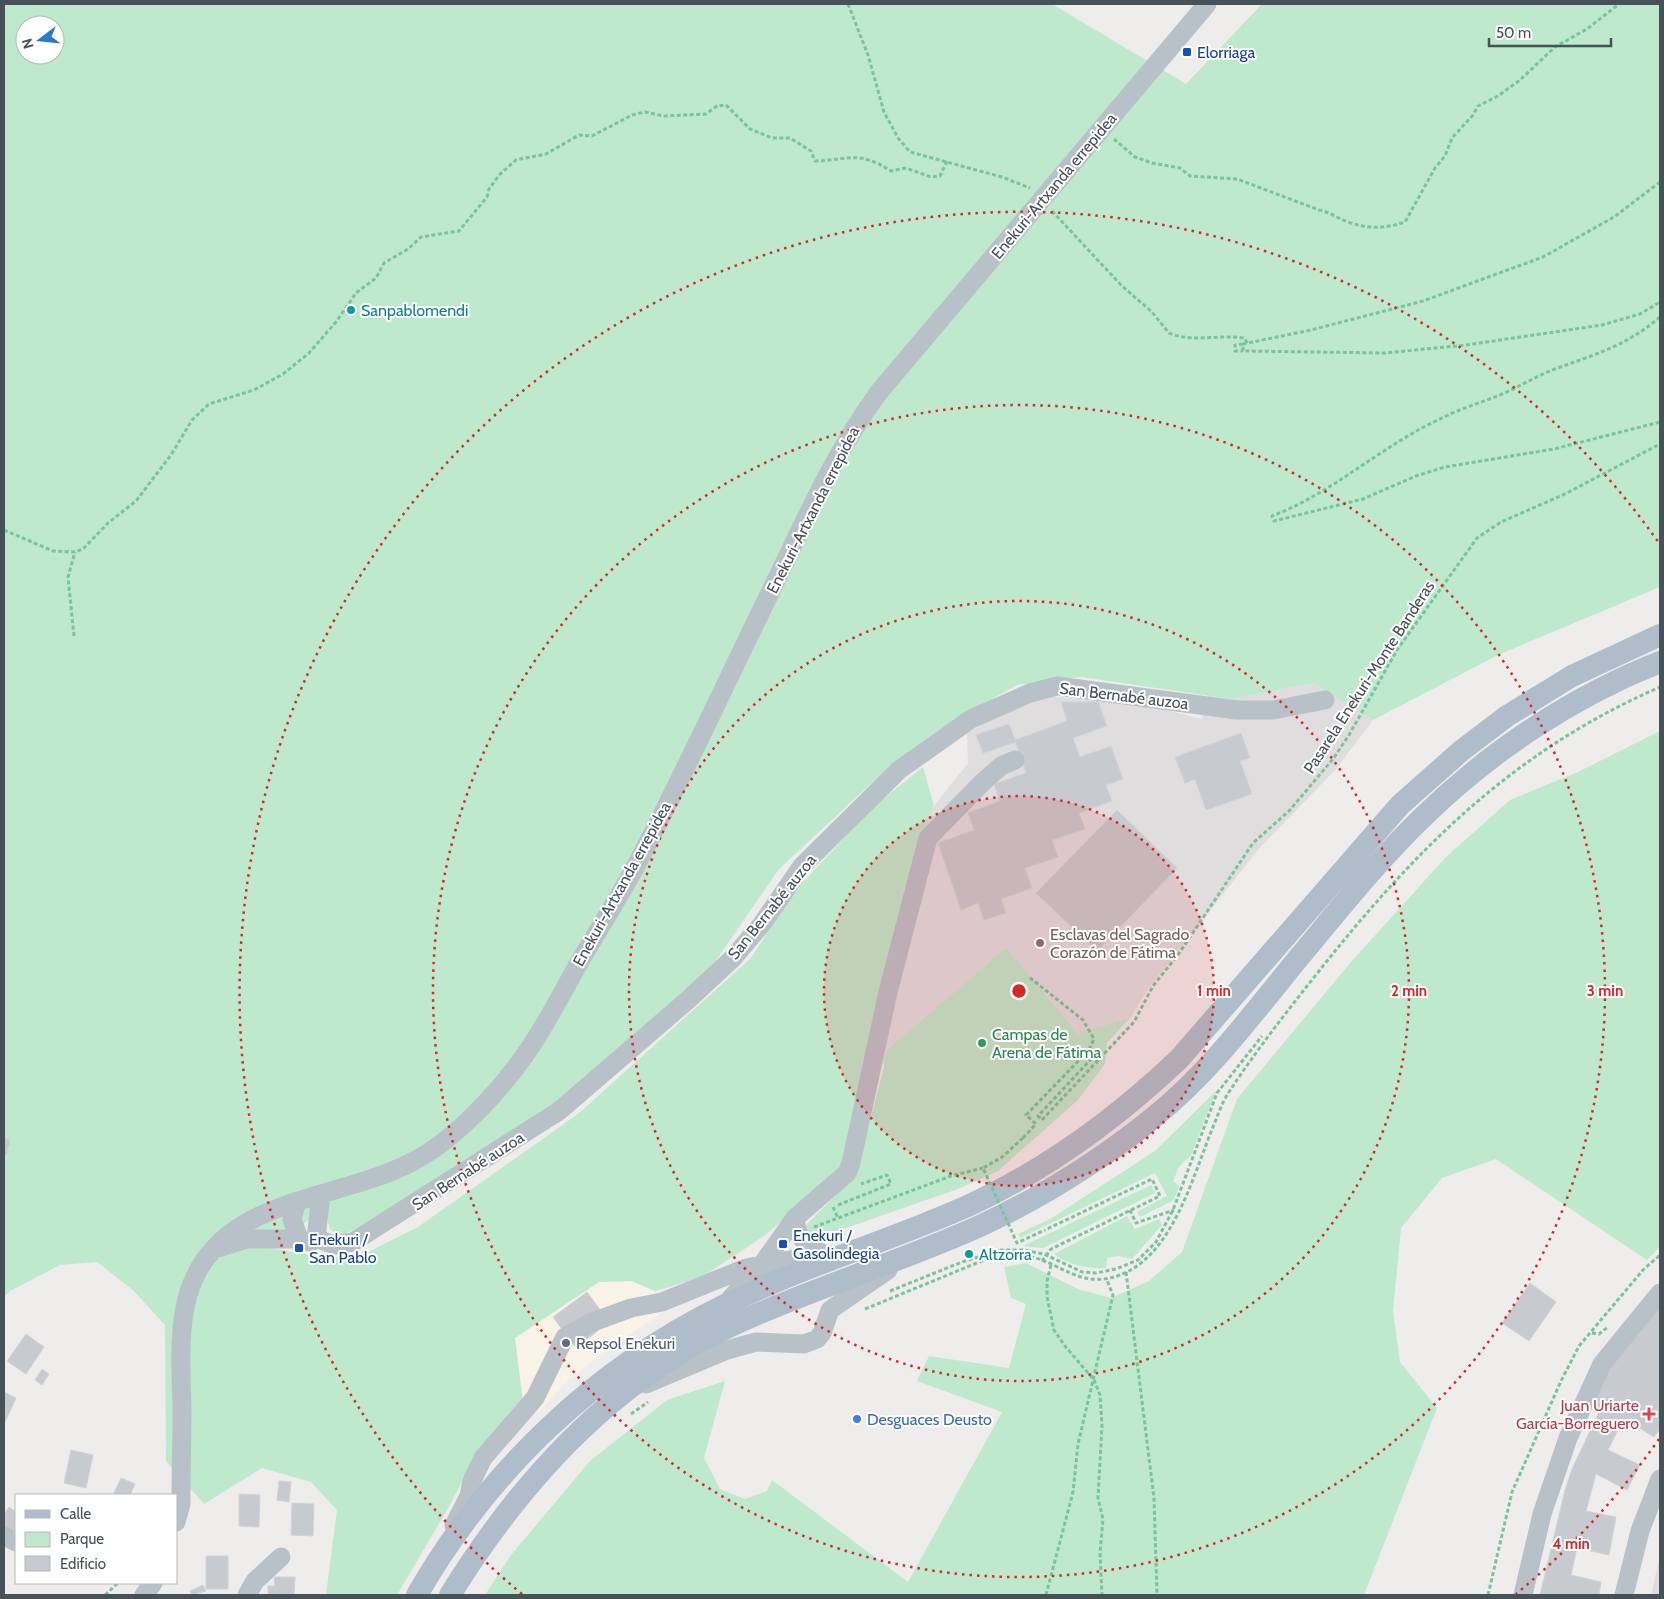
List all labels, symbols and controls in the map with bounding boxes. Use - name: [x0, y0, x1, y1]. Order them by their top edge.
- north arrow: [15, 15, 65, 65]
- scale bar: [1489, 15, 1612, 47]
- text: 50 m: [1496, 24, 1531, 42]
- text: N: [17, 36, 38, 51]
- place label: Elorriaga: [1197, 43, 1256, 62]
- marker: Elorriaga: [1181, 46, 1193, 58]
- street label: Enekuri-Artxanda errepidea: [987, 109, 1121, 263]
- place label: Sanpablomendi: [361, 301, 468, 320]
- marker: Sanpablomendi: [345, 304, 357, 316]
- street label: Enekuri-Artxanda errepidea: [763, 423, 864, 597]
- street label: Pasarela Enekuri-Monte Banderas: [1300, 577, 1439, 777]
- street label: San Bernabé auzoa: [1059, 679, 1190, 713]
- street label: Enekuri-Artxanda errepidea: [569, 798, 675, 969]
- street label: San Bernabé auzoa: [724, 850, 820, 963]
- place label: Esclavas del Sagrado Corazón de Fátima: [1050, 925, 1189, 962]
- marker: Esclavas del Sagrado Corazón de Fátima: [1034, 937, 1046, 949]
- centre of rings: [1010, 982, 1028, 1000]
- text: 1 min: [1197, 982, 1231, 1000]
- text: 2 min: [1391, 982, 1427, 1000]
- text: 3 min: [1587, 982, 1623, 1000]
- place label: Campas de Arena de Fátima: [992, 1025, 1102, 1062]
- marker: Campas de Arena de Fátima: [976, 1037, 988, 1049]
- street label: San Bernabé auzoa: [408, 1128, 528, 1214]
- place label: Enekuri / Gasolindegia: [793, 1226, 880, 1263]
- place label: Enekuri / San Pablo: [309, 1230, 377, 1267]
- marker: Enekuri / Gasolindegia: [777, 1238, 789, 1250]
- marker: Enekuri / San Pablo: [293, 1242, 305, 1254]
- place label: Altzorra: [979, 1245, 1032, 1264]
- marker: Altzorra: [963, 1248, 975, 1260]
- place label: Repsol Enekuri: [576, 1334, 675, 1353]
- marker: Repsol Enekuri: [560, 1337, 572, 1349]
- place label: Juan Uriarte García-Borreguero: [1516, 1396, 1639, 1433]
- marker: Juan Uriarte García-Borreguero: [1643, 1408, 1655, 1420]
- place label: Desguaces Deusto: [867, 1410, 992, 1429]
- marker: Desguaces Deusto: [851, 1413, 863, 1425]
- legend: [15, 1494, 178, 1584]
- text: Calle: [60, 1505, 91, 1523]
- text: Parque: [60, 1530, 104, 1548]
- text: 4 min: [1552, 1535, 1590, 1553]
- text: Edificio: [60, 1555, 106, 1573]

